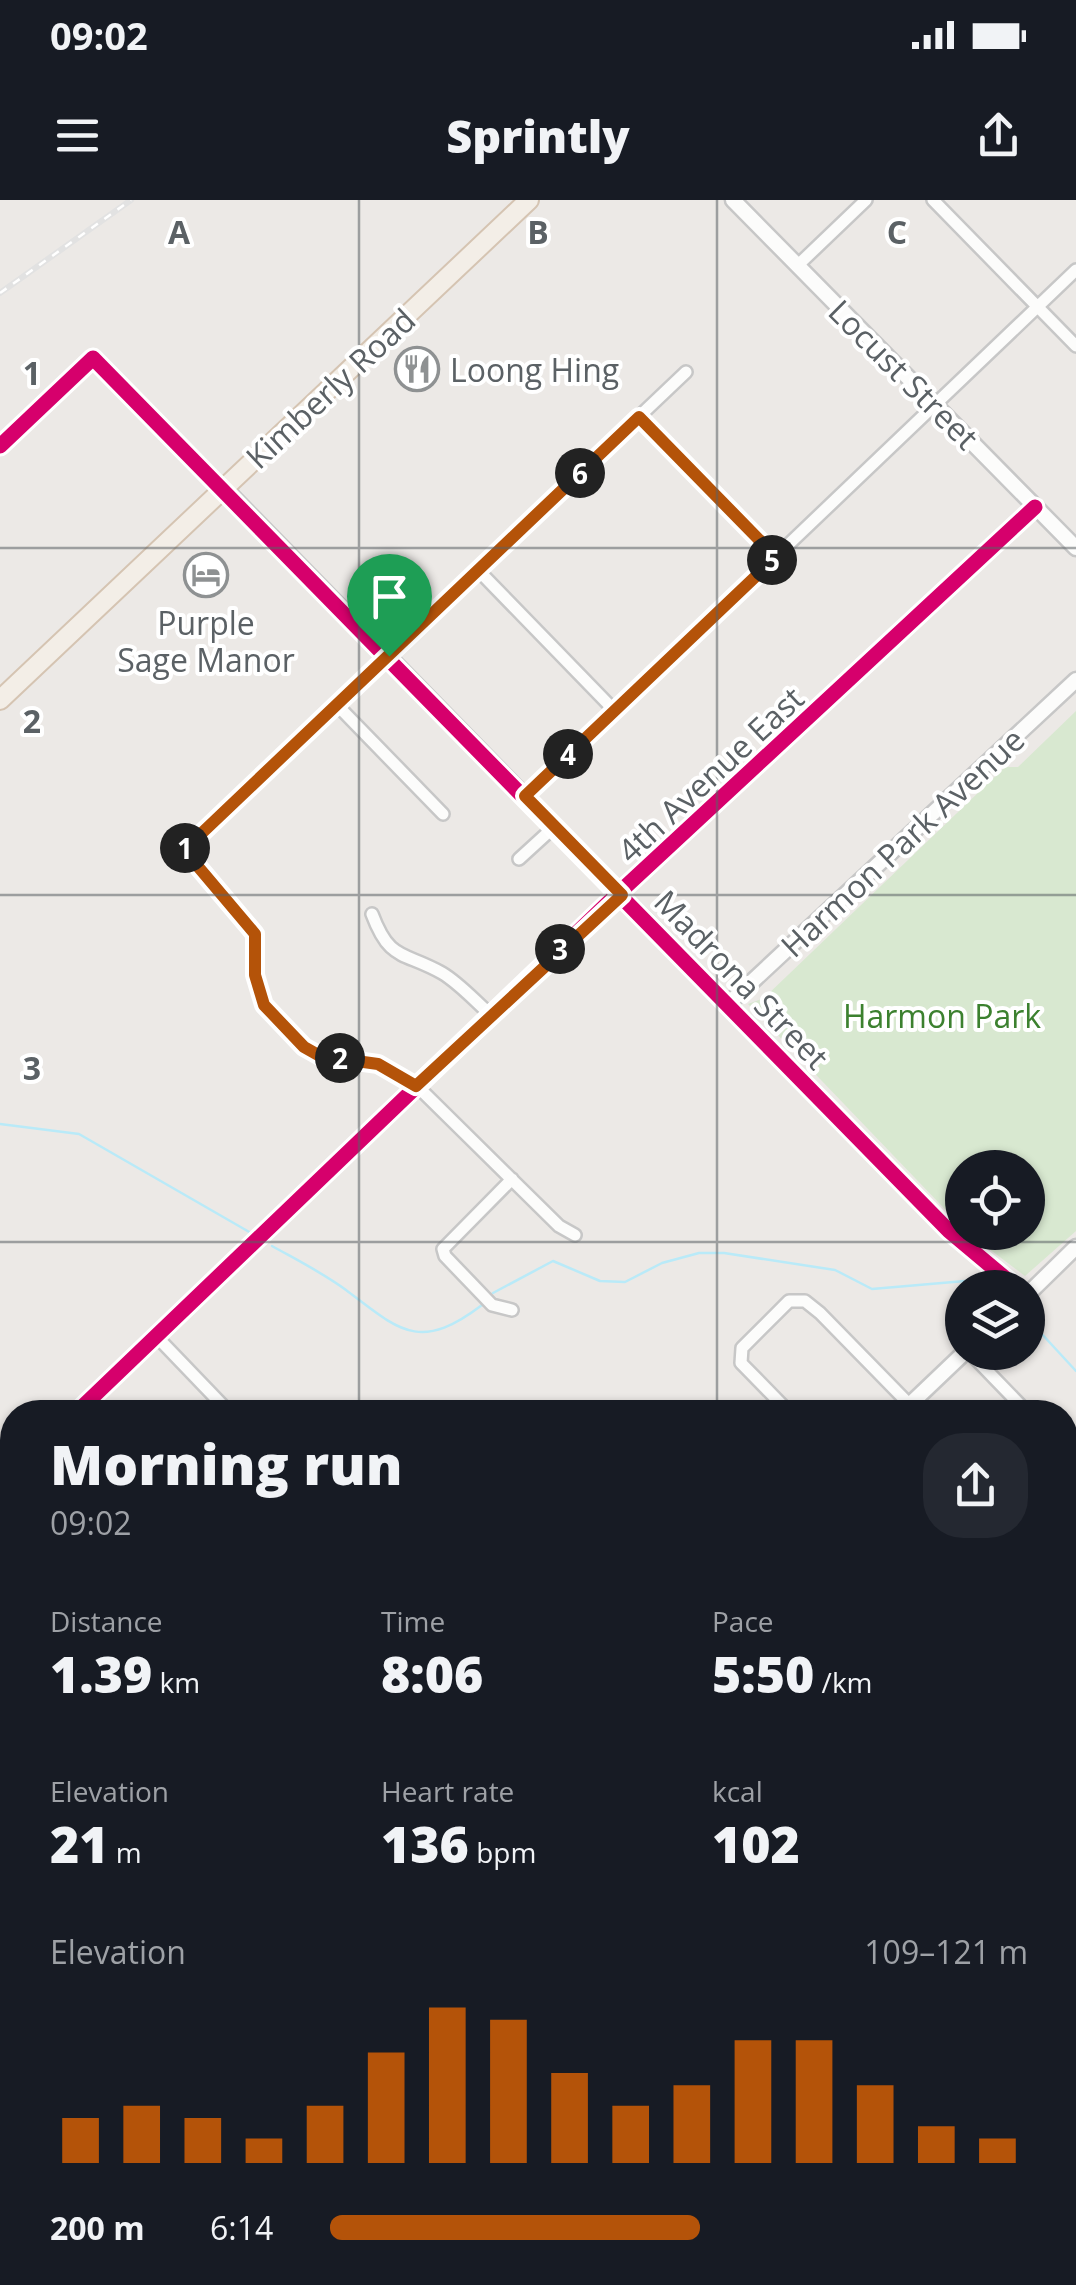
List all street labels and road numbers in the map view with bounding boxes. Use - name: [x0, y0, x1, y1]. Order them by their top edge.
- street label: Locust Street: [820, 290, 988, 458]
- street label: Kimberly Road: [236, 298, 424, 478]
- street label: 4th Avenue East: [608, 677, 812, 871]
- street label: Harmon Park Avenue: [771, 718, 1033, 966]
- street label: Madrona Street: [645, 880, 839, 1078]

